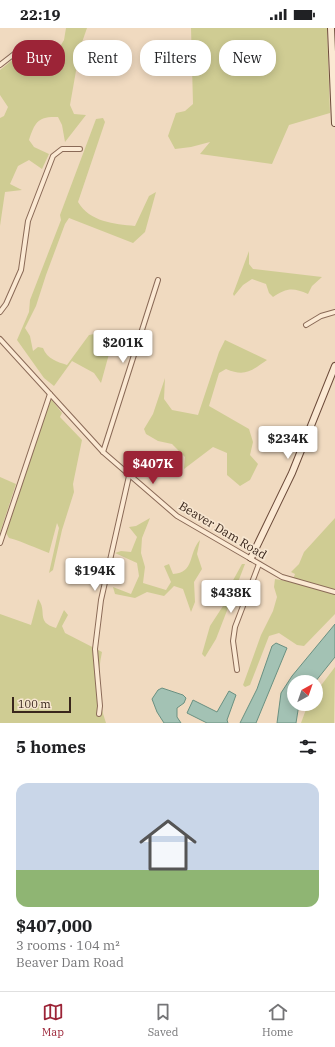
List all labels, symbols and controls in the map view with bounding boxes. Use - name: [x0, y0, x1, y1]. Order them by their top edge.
- text: 22:19: [20, 5, 61, 24]
- chip: Buy: [12, 40, 65, 76]
- chip: Rent: [73, 40, 132, 76]
- chip: Filters: [140, 40, 211, 76]
- chip: New: [219, 40, 276, 76]
- pin: $201K: [95, 330, 151, 364]
- text: $201K: [102, 334, 144, 351]
- pin: $234K: [260, 426, 316, 460]
- text: $234K: [267, 430, 309, 447]
- pin: $407K: [125, 451, 181, 485]
- text: $407K: [132, 455, 174, 472]
- street label: Beaver Dam Road: [176, 498, 270, 562]
- pin: $194K: [67, 558, 123, 592]
- text: $194K: [74, 562, 116, 579]
- pin: $438K: [203, 580, 259, 614]
- text: $438K: [210, 584, 252, 601]
- north arrow: [287, 675, 323, 711]
- map controls: [287, 675, 323, 711]
- scale bar: [12, 695, 71, 714]
- text: 100 m: [18, 697, 51, 711]
- text: 5 homes: [16, 736, 86, 758]
- icon: filters: [297, 736, 319, 758]
- icon: home: [132, 809, 204, 881]
- text: $407,000: [16, 915, 92, 937]
- text: 3 rooms · 104 m²: [16, 937, 120, 954]
- text: Beaver Dam Road: [16, 954, 124, 971]
- tab: Map: [42, 1001, 64, 1039]
- tab: Saved: [148, 1001, 178, 1039]
- tab: Home: [262, 1001, 293, 1039]

